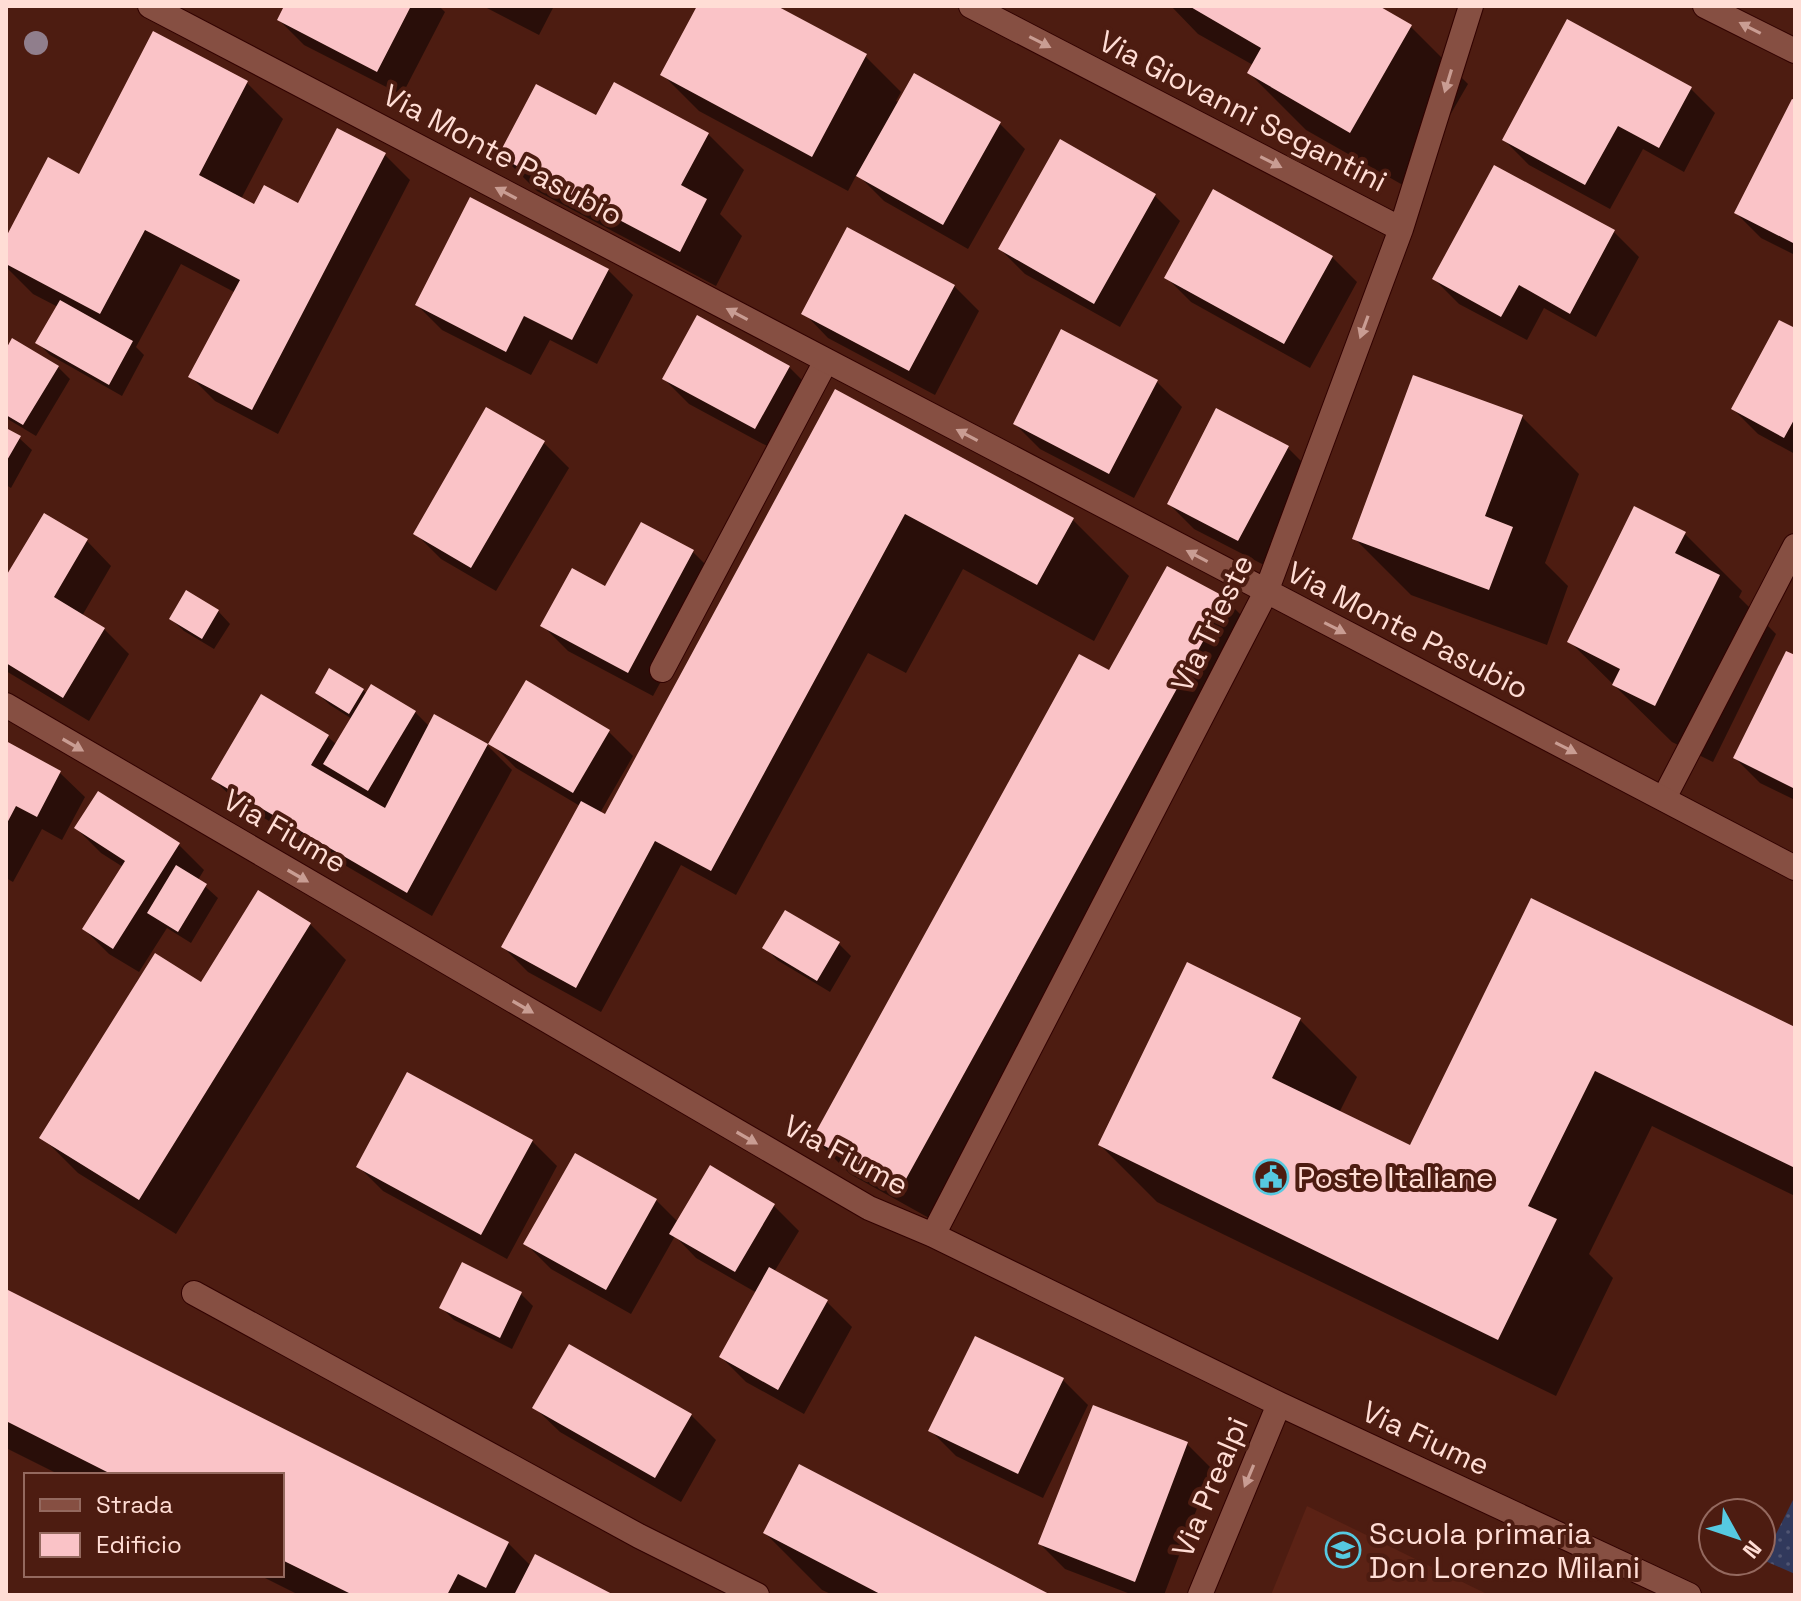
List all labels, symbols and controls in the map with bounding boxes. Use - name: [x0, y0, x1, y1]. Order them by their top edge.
- street label: Via Giovanni Segantini: [1092, 21, 1394, 201]
- one-way arrow: [1739, 22, 1762, 35]
- one-way arrow: [1029, 35, 1052, 49]
- one-way arrow: [1441, 69, 1453, 93]
- street label: Via Monte Pasubio: [376, 75, 630, 235]
- one-way arrow: [1260, 154, 1282, 168]
- one-way arrow: [495, 187, 518, 200]
- one-way arrow: [725, 308, 748, 321]
- one-way arrow: [1358, 315, 1370, 339]
- one-way arrow: [955, 429, 978, 442]
- street label: Via Trieste: [1162, 548, 1262, 698]
- one-way arrow: [1186, 550, 1208, 564]
- street label: Via Monte Pasubio: [1281, 552, 1535, 708]
- one-way arrow: [1324, 622, 1347, 635]
- one-way arrow: [62, 738, 84, 752]
- one-way arrow: [1555, 741, 1578, 754]
- street label: Via Fiume: [216, 780, 354, 882]
- one-way arrow: [287, 869, 309, 883]
- one-way arrow: [512, 1000, 534, 1014]
- street label: Via Fiume: [777, 1106, 915, 1204]
- one-way arrow: [736, 1131, 758, 1145]
- public building icon: Poste Italiane: [1252, 1158, 1290, 1196]
- place label: Poste Italiane: [1297, 1158, 1494, 1197]
- street label: Via Fiume: [1356, 1392, 1496, 1484]
- street label: Via Prealpi: [1163, 1411, 1257, 1563]
- one-way arrow: [1242, 1464, 1255, 1488]
- legend: [24, 1473, 284, 1577]
- text: Strada: [96, 1489, 173, 1520]
- north arrow: [1697, 1497, 1777, 1577]
- place label: Scuola primaria Don Lorenzo Milani: [1369, 1514, 1640, 1587]
- text: Edificio: [96, 1529, 182, 1560]
- school or university icon: Scuola primaria Don Lorenzo Milani: [1324, 1531, 1362, 1569]
- text: N: [1737, 1535, 1768, 1565]

